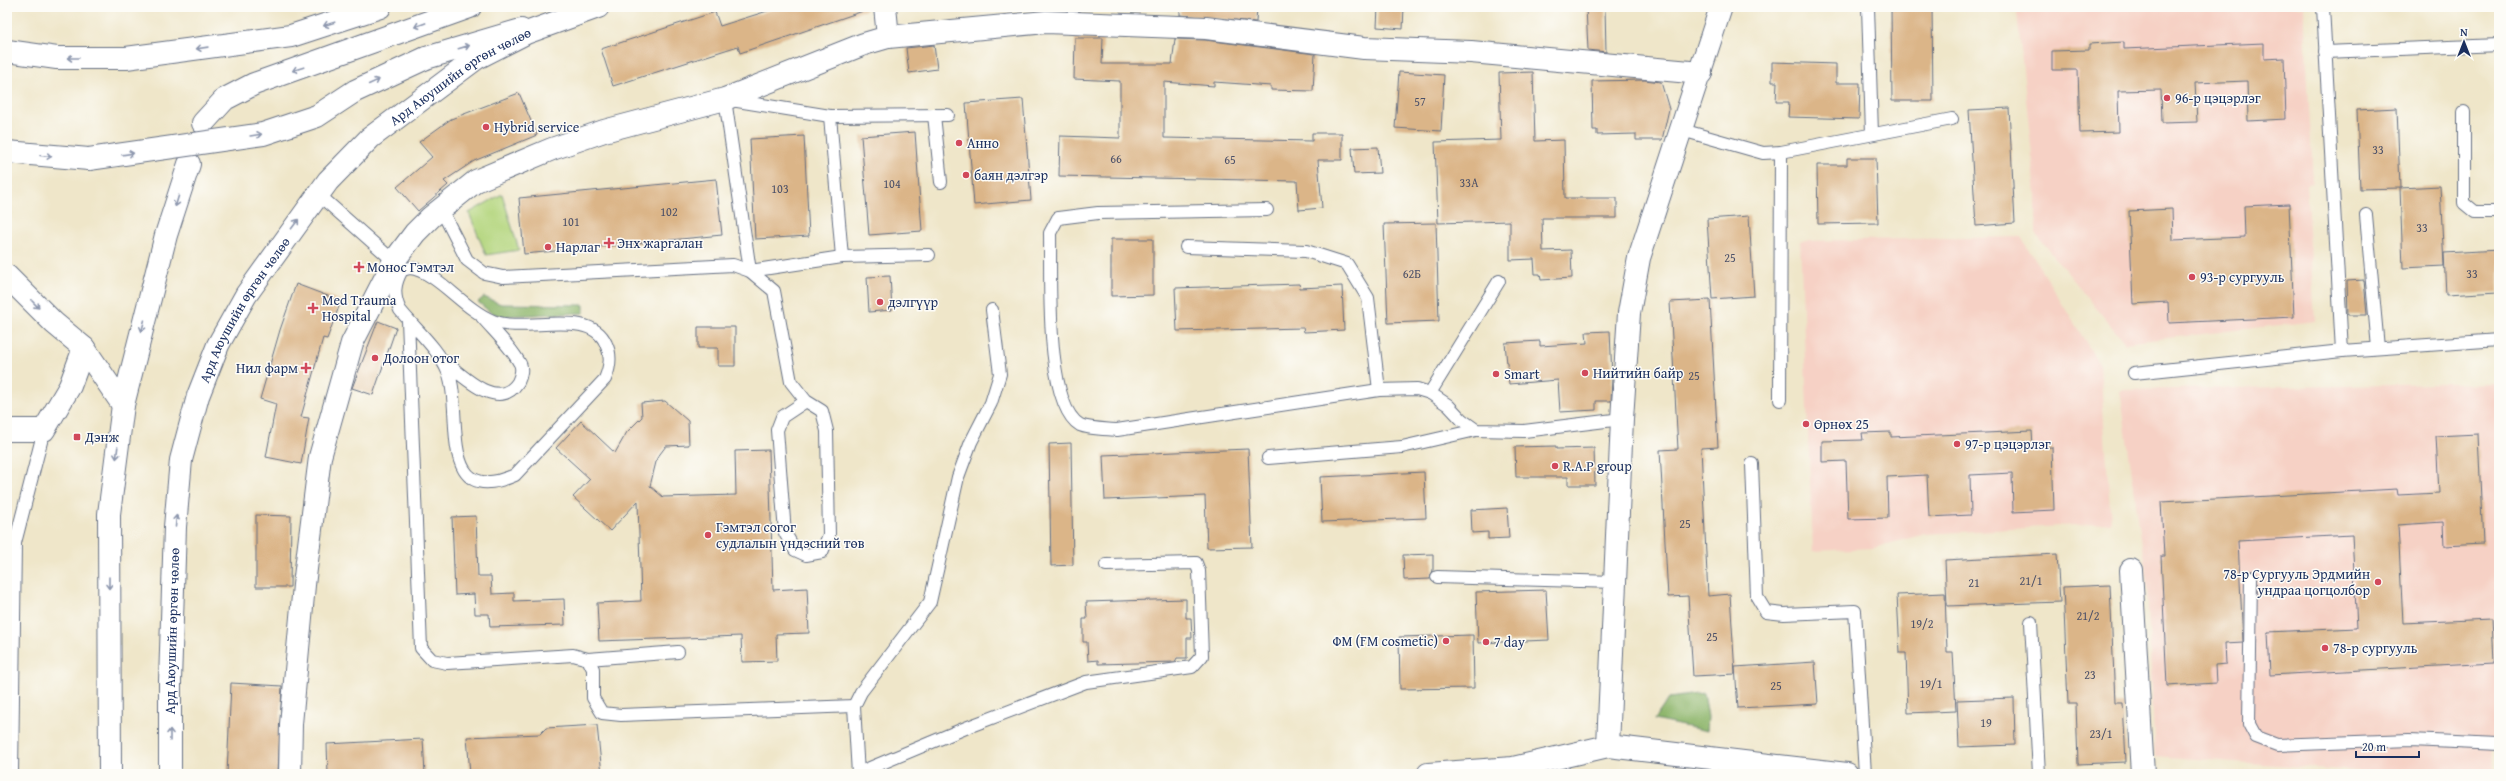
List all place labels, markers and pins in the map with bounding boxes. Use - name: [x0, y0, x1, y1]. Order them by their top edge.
- place label: 96-р цэцэрлэг: [2175, 88, 2261, 108]
- marker: 96-р цэцэрлэг: [2162, 93, 2172, 103]
- place label: Hybrid service: [494, 117, 580, 137]
- marker: Hybrid service: [481, 122, 491, 132]
- place label: Анно: [967, 133, 999, 153]
- marker: Анно: [954, 138, 964, 148]
- place label: баян дэлгэр: [974, 165, 1048, 185]
- marker: баян дэлгэр: [961, 170, 971, 180]
- place label: Энх жаргалан: [617, 233, 703, 253]
- place label: Нарлаг: [556, 237, 600, 257]
- marker: Энх жаргалан: [604, 238, 614, 248]
- marker: Нарлаг: [543, 242, 553, 252]
- place label: Монос Гэмтэл: [367, 257, 454, 277]
- marker: Монос Гэмтэл: [354, 262, 364, 272]
- place label: 93-р сургууль: [2200, 267, 2285, 287]
- marker: 93-р сургууль: [2187, 272, 2197, 282]
- place label: Med Trauma Hospital: [322, 290, 397, 326]
- place label: дэлгүүр: [888, 292, 939, 312]
- marker: дэлгүүр: [875, 297, 885, 307]
- marker: Med Trauma Hospital: [307, 302, 319, 314]
- place label: Долоон отог: [382, 348, 459, 368]
- marker: Долоон отог: [370, 353, 380, 363]
- place label: Нил фарм: [236, 358, 298, 378]
- marker: Нил фарм: [301, 363, 311, 373]
- place label: Нийтийн байр: [1593, 363, 1684, 383]
- place label: Smart: [1504, 364, 1540, 384]
- marker: Нийтийн байр: [1580, 368, 1590, 378]
- marker: Smart: [1491, 369, 1501, 379]
- place label: Өрнөх 25: [1814, 414, 1869, 434]
- marker: Өрнөх 25: [1801, 419, 1811, 429]
- place label: Дэнж: [84, 427, 120, 447]
- marker: Дэнж: [72, 432, 82, 442]
- place label: 97-р цэцэрлэг: [1965, 434, 2051, 454]
- marker: 97-р цэцэрлэг: [1952, 439, 1962, 449]
- place label: R.A.P group: [1563, 456, 1632, 476]
- marker: R.A.P group: [1550, 461, 1560, 471]
- place label: Гэмтэл согог судлалын үндэсний төв: [716, 517, 865, 553]
- marker: Гэмтэл согог судлалын үндэсний төв: [703, 530, 713, 540]
- place label: 78-р Сургууль Эрдмийн ундраа цогцолбор: [2223, 564, 2370, 600]
- marker: 78-р Сургууль Эрдмийн ундраа цогцолбор: [2373, 577, 2383, 587]
- place label: ФМ (FM cosmetic): [1332, 631, 1438, 651]
- place label: 7 day: [1494, 632, 1525, 652]
- marker: ФМ (FM cosmetic): [1441, 636, 1451, 646]
- marker: 7 day: [1481, 637, 1491, 647]
- place label: 78-р сургууль: [2333, 638, 2418, 658]
- marker: 78-р сургууль: [2320, 643, 2330, 653]

